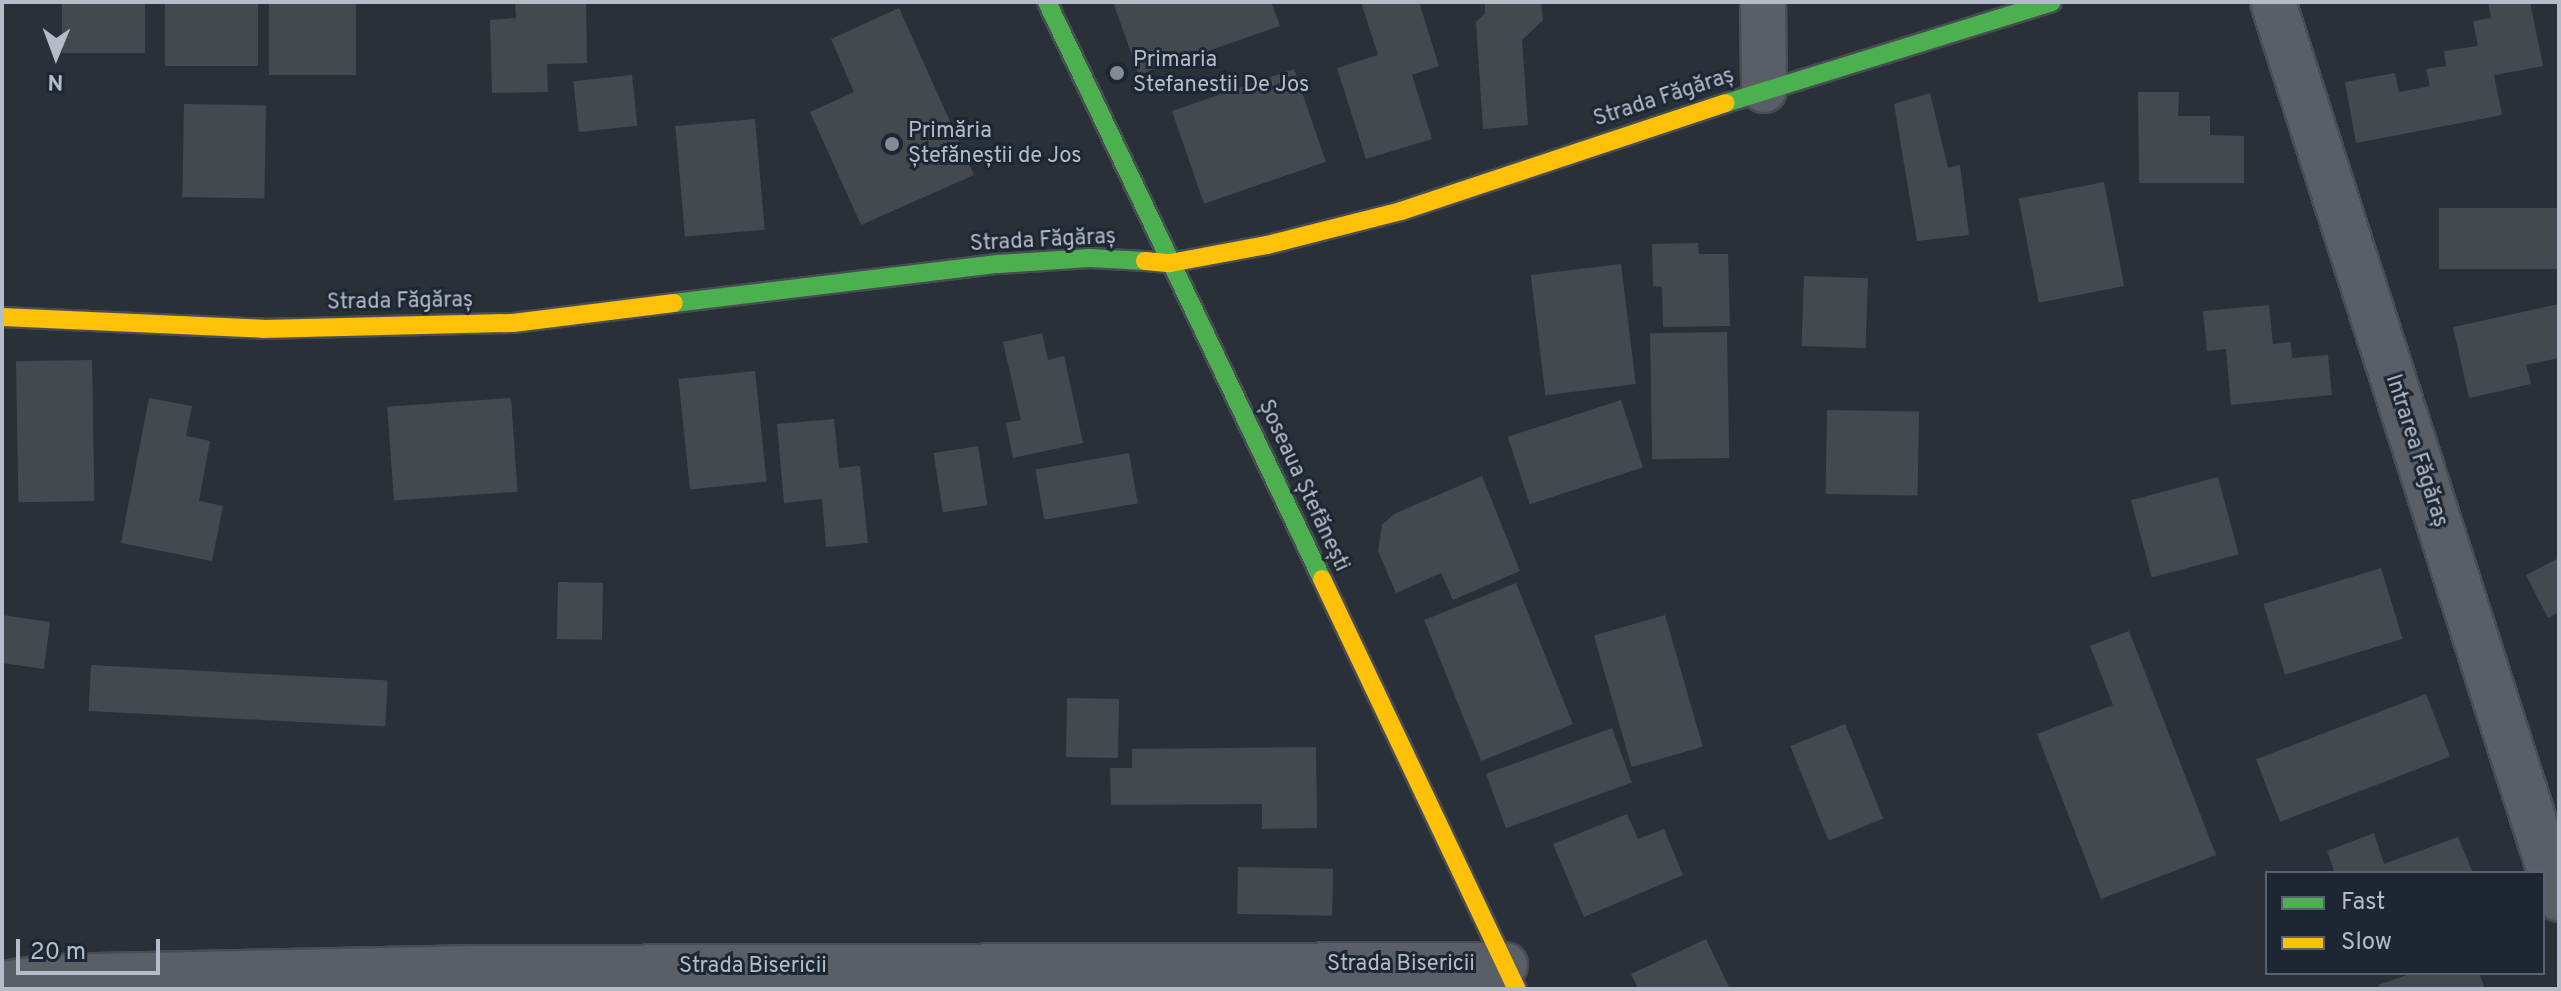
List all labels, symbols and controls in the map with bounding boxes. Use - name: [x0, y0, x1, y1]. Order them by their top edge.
- north arrow: [16, 16, 96, 96]
- place label: Primaria Stefanestii De Jos: [1133, 47, 1309, 98]
- street label: Strada Făgăraș: [1590, 63, 1738, 133]
- marker: Primaria Stefanestii De Jos: [1108, 64, 1126, 82]
- text: N: [47, 67, 64, 94]
- place label: Primăria Ștefăneștii de Jos: [908, 118, 1082, 170]
- marker: Primăria Ștefăneștii de Jos: [883, 135, 901, 153]
- street label: Strada Făgăraș: [969, 224, 1117, 258]
- street label: Strada Făgăraș: [327, 288, 473, 316]
- street label: Intrarea Făgăraș: [2379, 371, 2453, 531]
- street label: Șoseaua Ștefănești: [1252, 396, 1354, 576]
- legend: [2265, 871, 2545, 975]
- text: Fast: [2341, 888, 2385, 918]
- scale bar: [20, 923, 164, 973]
- text: Slow: [2341, 928, 2392, 958]
- text: 20 m: [30, 938, 86, 968]
- street label: Strada Bisericii: [1327, 952, 1475, 978]
- street label: Strada Bisericii: [679, 954, 827, 980]

